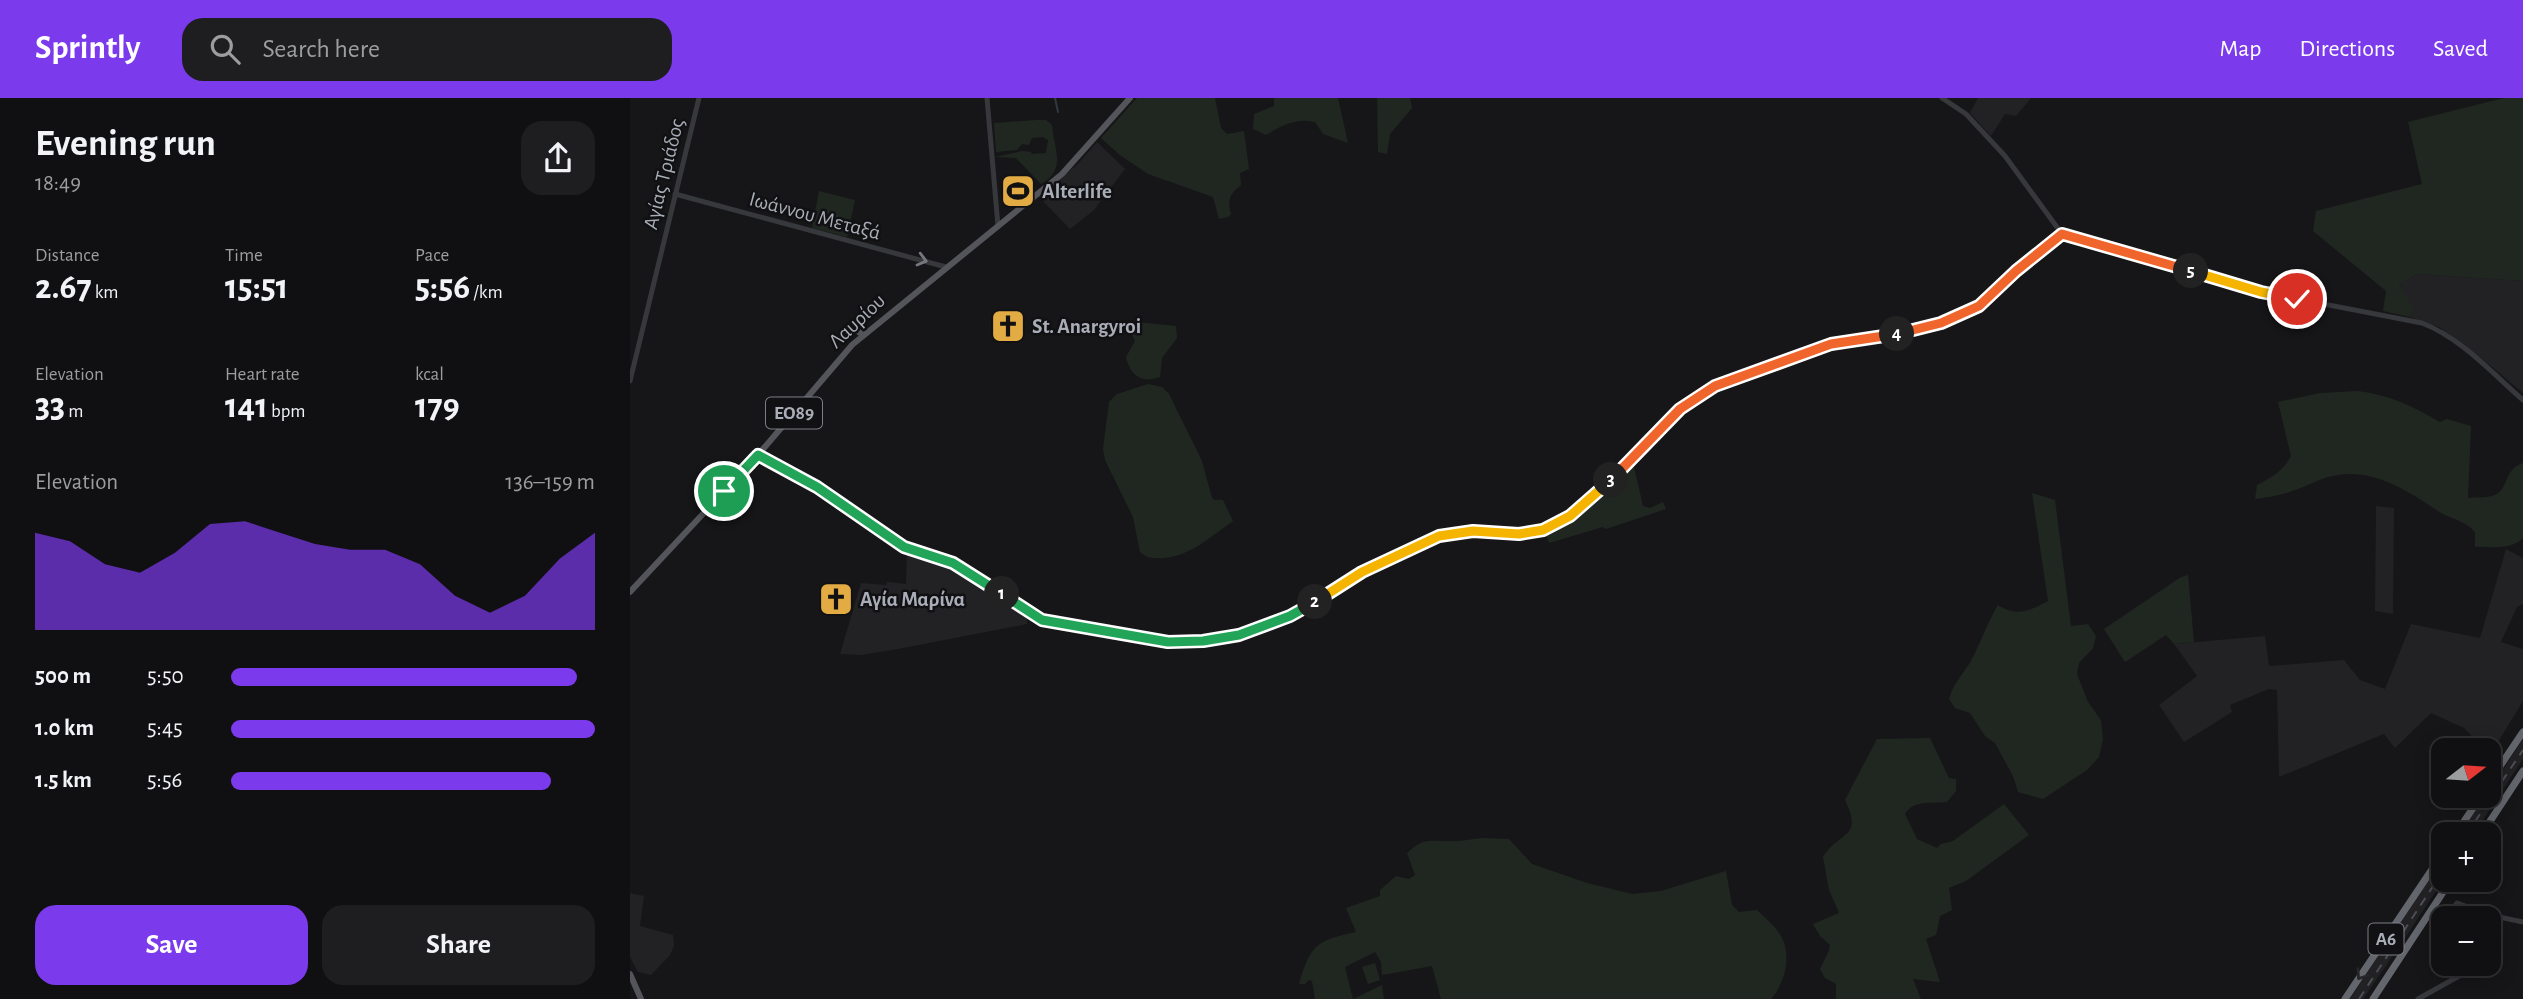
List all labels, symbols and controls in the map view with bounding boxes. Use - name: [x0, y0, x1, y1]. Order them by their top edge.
- search box: [182, 18, 672, 81]
- icon: search: [206, 30, 244, 68]
- text: Sprintly: [35, 32, 140, 65]
- text: Search here: [262, 36, 380, 62]
- text: Map: [2219, 37, 2261, 61]
- text: Directions: [2299, 37, 2395, 61]
- text: Saved: [2433, 37, 2488, 61]
- street label: Αγίας Τριάδος: [640, 116, 688, 232]
- button: share: [521, 121, 595, 195]
- text: Evening run: [35, 125, 216, 163]
- text: 18:49: [35, 172, 81, 195]
- sports icon: Alterlife: [999, 172, 1037, 210]
- place label: Alterlife: [1042, 181, 1112, 202]
- street label: Ιωάννου Μεταξά: [747, 188, 883, 245]
- text: Distance: [35, 246, 99, 265]
- text: Time: [225, 246, 263, 265]
- text: Pace: [415, 246, 449, 265]
- one-way arrow: [915, 252, 927, 267]
- pin: 5: [2174, 254, 2208, 288]
- text: 5: [2186, 261, 2195, 280]
- pin: [2267, 269, 2327, 329]
- text: 2.67: [35, 270, 92, 305]
- text: 15:51: [225, 270, 288, 305]
- text: 5:56: [415, 270, 470, 305]
- icon: check: [2278, 280, 2316, 318]
- text: km: [92, 283, 119, 302]
- text: /km: [470, 283, 503, 302]
- street label: Λαυρίου: [825, 290, 889, 352]
- church icon: St. Anargyroi: [989, 307, 1027, 345]
- place label: St. Anargyroi: [1032, 316, 1141, 337]
- pin: 4: [1880, 316, 1914, 352]
- text: 4: [1892, 324, 1901, 343]
- text: Elevation: [35, 365, 104, 384]
- text: Heart rate: [225, 365, 300, 384]
- text: kcal: [415, 365, 444, 384]
- text: 33: [35, 389, 65, 424]
- text: 141: [225, 389, 268, 424]
- text: 179: [415, 389, 460, 424]
- road number: ΕΟ89: [766, 398, 822, 428]
- text: m: [65, 402, 84, 421]
- text: bpm: [268, 402, 305, 421]
- pin: [694, 461, 754, 521]
- pin: 3: [1594, 462, 1628, 498]
- text: 3: [1606, 470, 1615, 489]
- text: Elevation: [35, 471, 118, 494]
- text: 136–159 m: [505, 471, 595, 494]
- icon: arrive: [705, 472, 743, 510]
- pin: 1: [984, 576, 1020, 612]
- church icon: Αγία Μαρίνα: [817, 580, 855, 618]
- text: 1: [998, 584, 1005, 603]
- pin: 2: [1298, 584, 1332, 620]
- place label: Αγία Μαρίνα: [860, 589, 965, 610]
- text: 2: [1310, 592, 1319, 611]
- text: 500 m: [35, 665, 91, 688]
- text: 5:50: [147, 665, 184, 688]
- text: 1.0 km: [35, 717, 94, 740]
- text: 5:45: [147, 717, 183, 740]
- north arrow: [2431, 738, 2501, 808]
- map controls: [2431, 738, 2501, 976]
- text: 1.5 km: [35, 769, 92, 792]
- text: 5:56: [147, 769, 182, 792]
- button: +: [2431, 822, 2501, 892]
- button: Save: [35, 905, 308, 985]
- button: Share: [322, 905, 595, 985]
- button: −: [2431, 906, 2501, 976]
- road number: Α6: [2368, 924, 2404, 954]
- one-way arrow: [2356, 968, 2369, 981]

